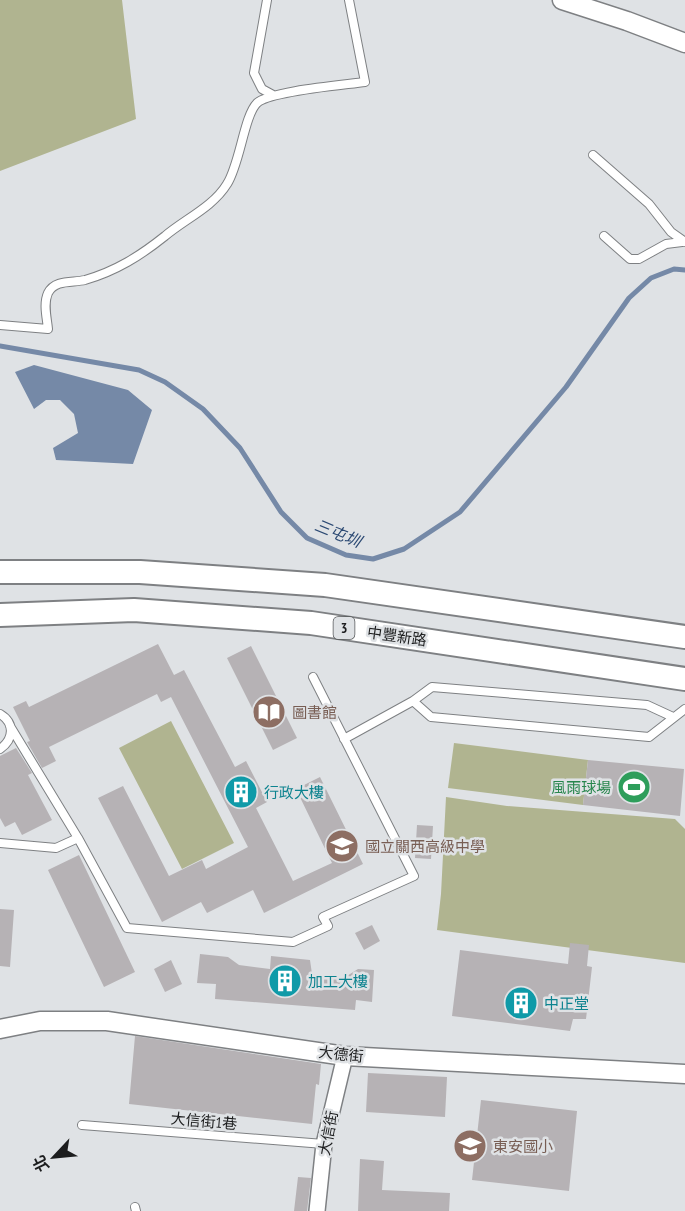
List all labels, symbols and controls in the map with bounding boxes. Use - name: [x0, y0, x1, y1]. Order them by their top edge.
- water label: 三屯圳: [312, 515, 366, 552]
- road number: 3: [334, 617, 354, 639]
- street label: 中豐新路: [366, 622, 428, 650]
- library icon: 圖書館: [251, 694, 287, 730]
- place label: 圖書館: [292, 703, 337, 722]
- sports icon: 風雨球場: [616, 769, 652, 805]
- building icon: 行政大樓: [223, 774, 259, 810]
- place label: 風雨球場: [551, 778, 611, 797]
- place label: 行政大樓: [264, 783, 324, 802]
- school or university icon: 國立關西高級中學: [324, 828, 360, 864]
- place label: 國立關西高級中學: [365, 837, 485, 856]
- building icon: 加工大樓: [267, 963, 303, 999]
- place label: 加工大樓: [308, 972, 368, 991]
- building icon: 中正堂: [503, 985, 539, 1021]
- place label: 中正堂: [544, 994, 589, 1013]
- street label: 大德街: [318, 1042, 364, 1066]
- street label: 大信街1巷: [170, 1109, 238, 1133]
- street label: 大信街: [314, 1109, 342, 1157]
- north arrow: [24, 1127, 84, 1187]
- school or university icon: 東安國小: [452, 1128, 488, 1164]
- place label: 東安國小: [493, 1137, 553, 1156]
- text: 北: [28, 1152, 53, 1175]

